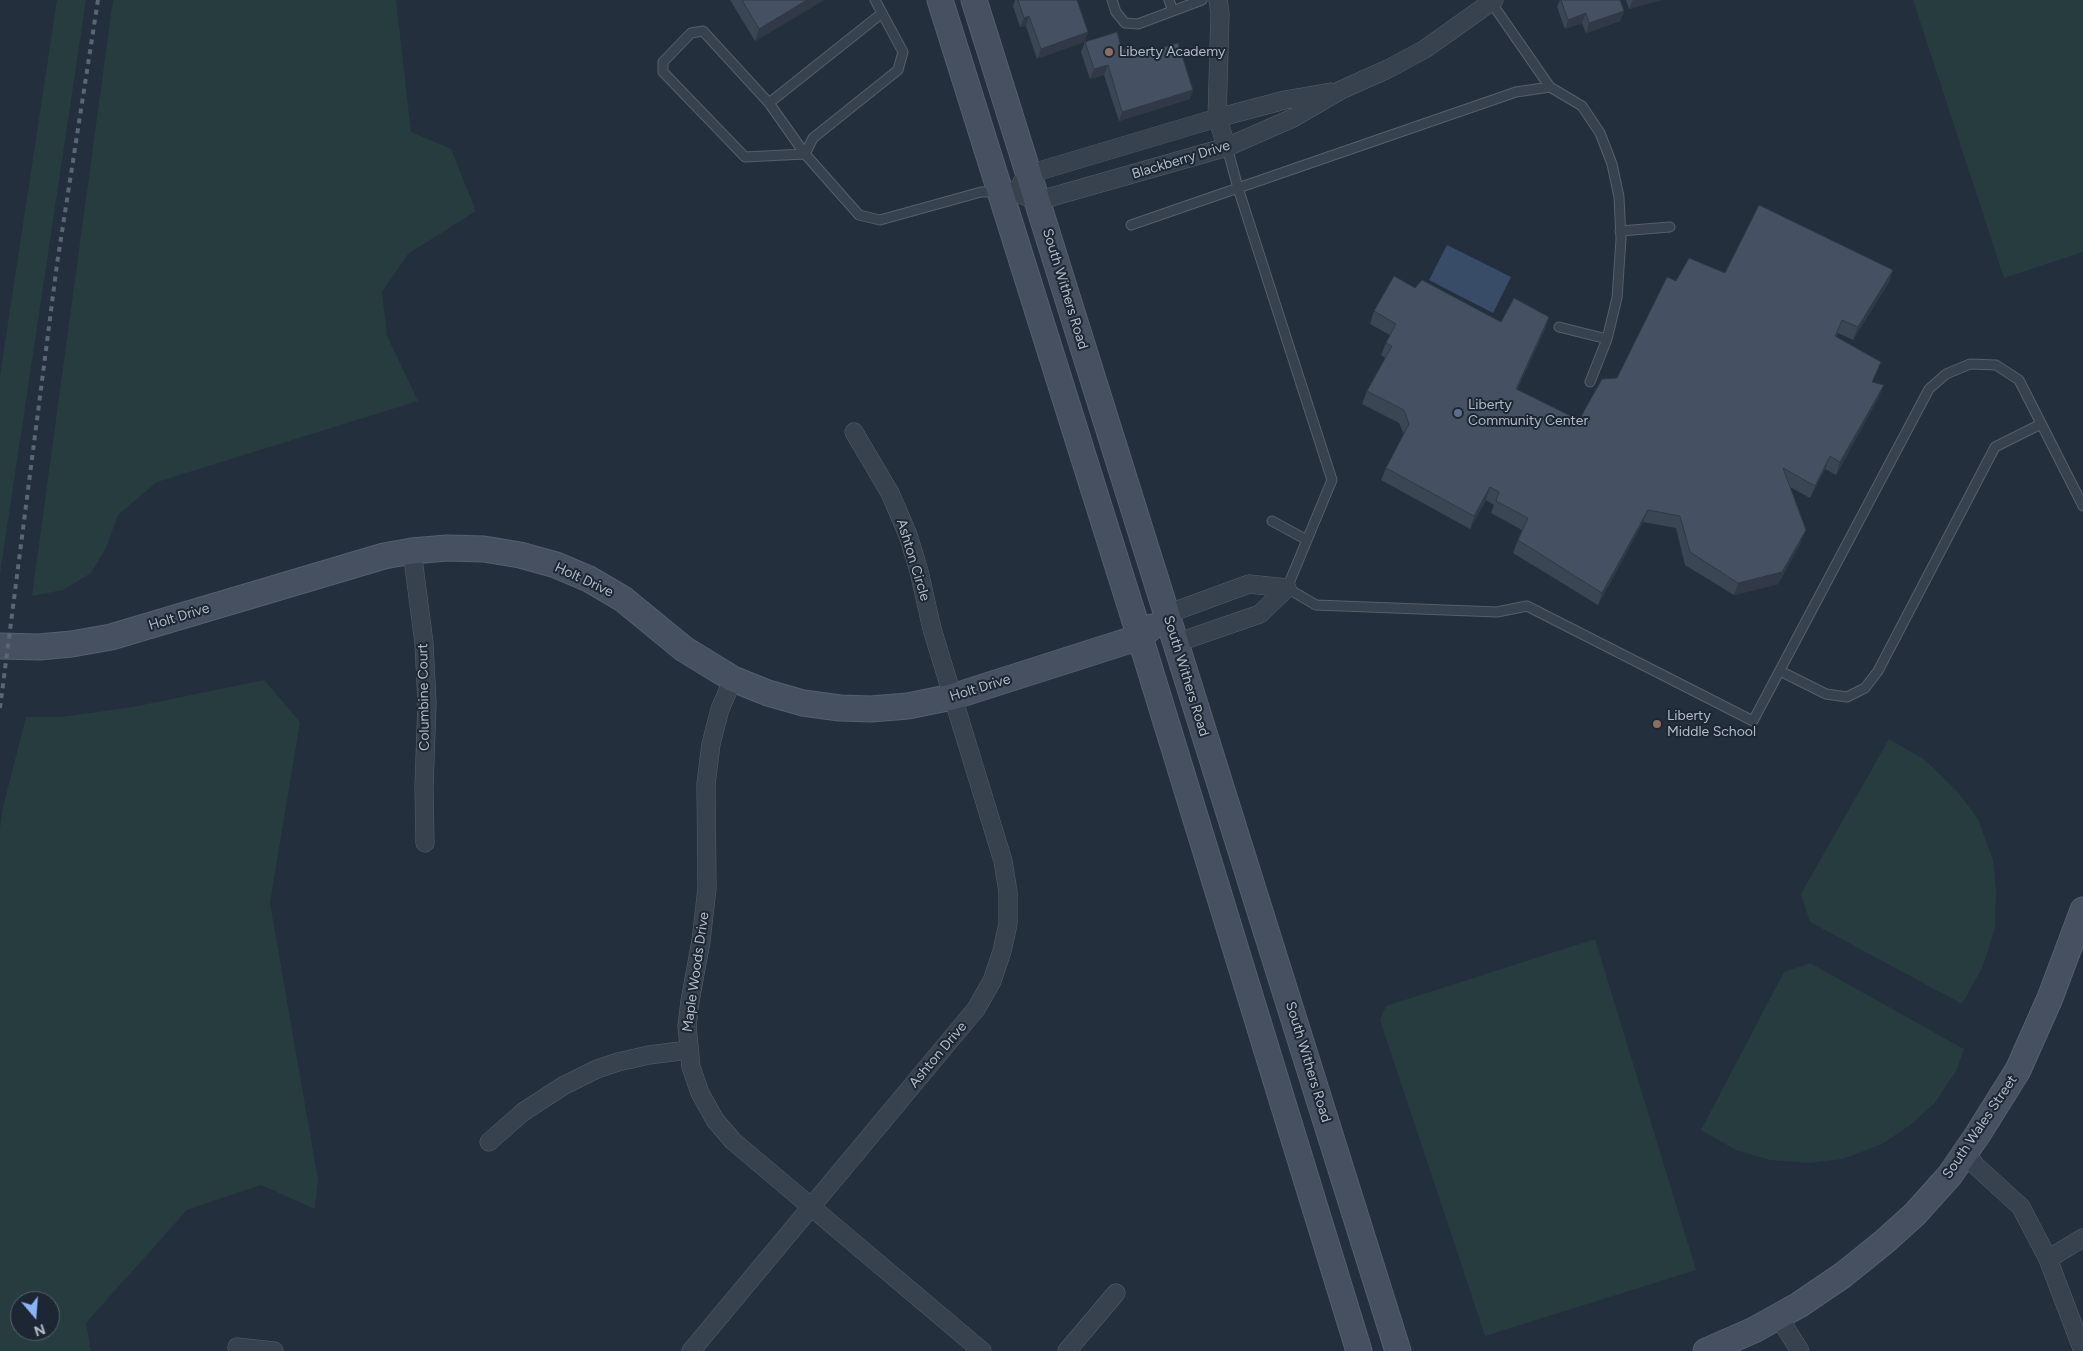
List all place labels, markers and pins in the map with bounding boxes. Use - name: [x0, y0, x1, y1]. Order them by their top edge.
- place label: Liberty Academy: [1119, 44, 1225, 60]
- marker: Liberty Academy: [1103, 46, 1115, 58]
- place label: Liberty Community Center: [1468, 397, 1588, 430]
- marker: Liberty Community Center: [1452, 407, 1464, 419]
- place label: Liberty Middle School: [1667, 708, 1756, 740]
- marker: Liberty Middle School: [1651, 718, 1663, 730]

